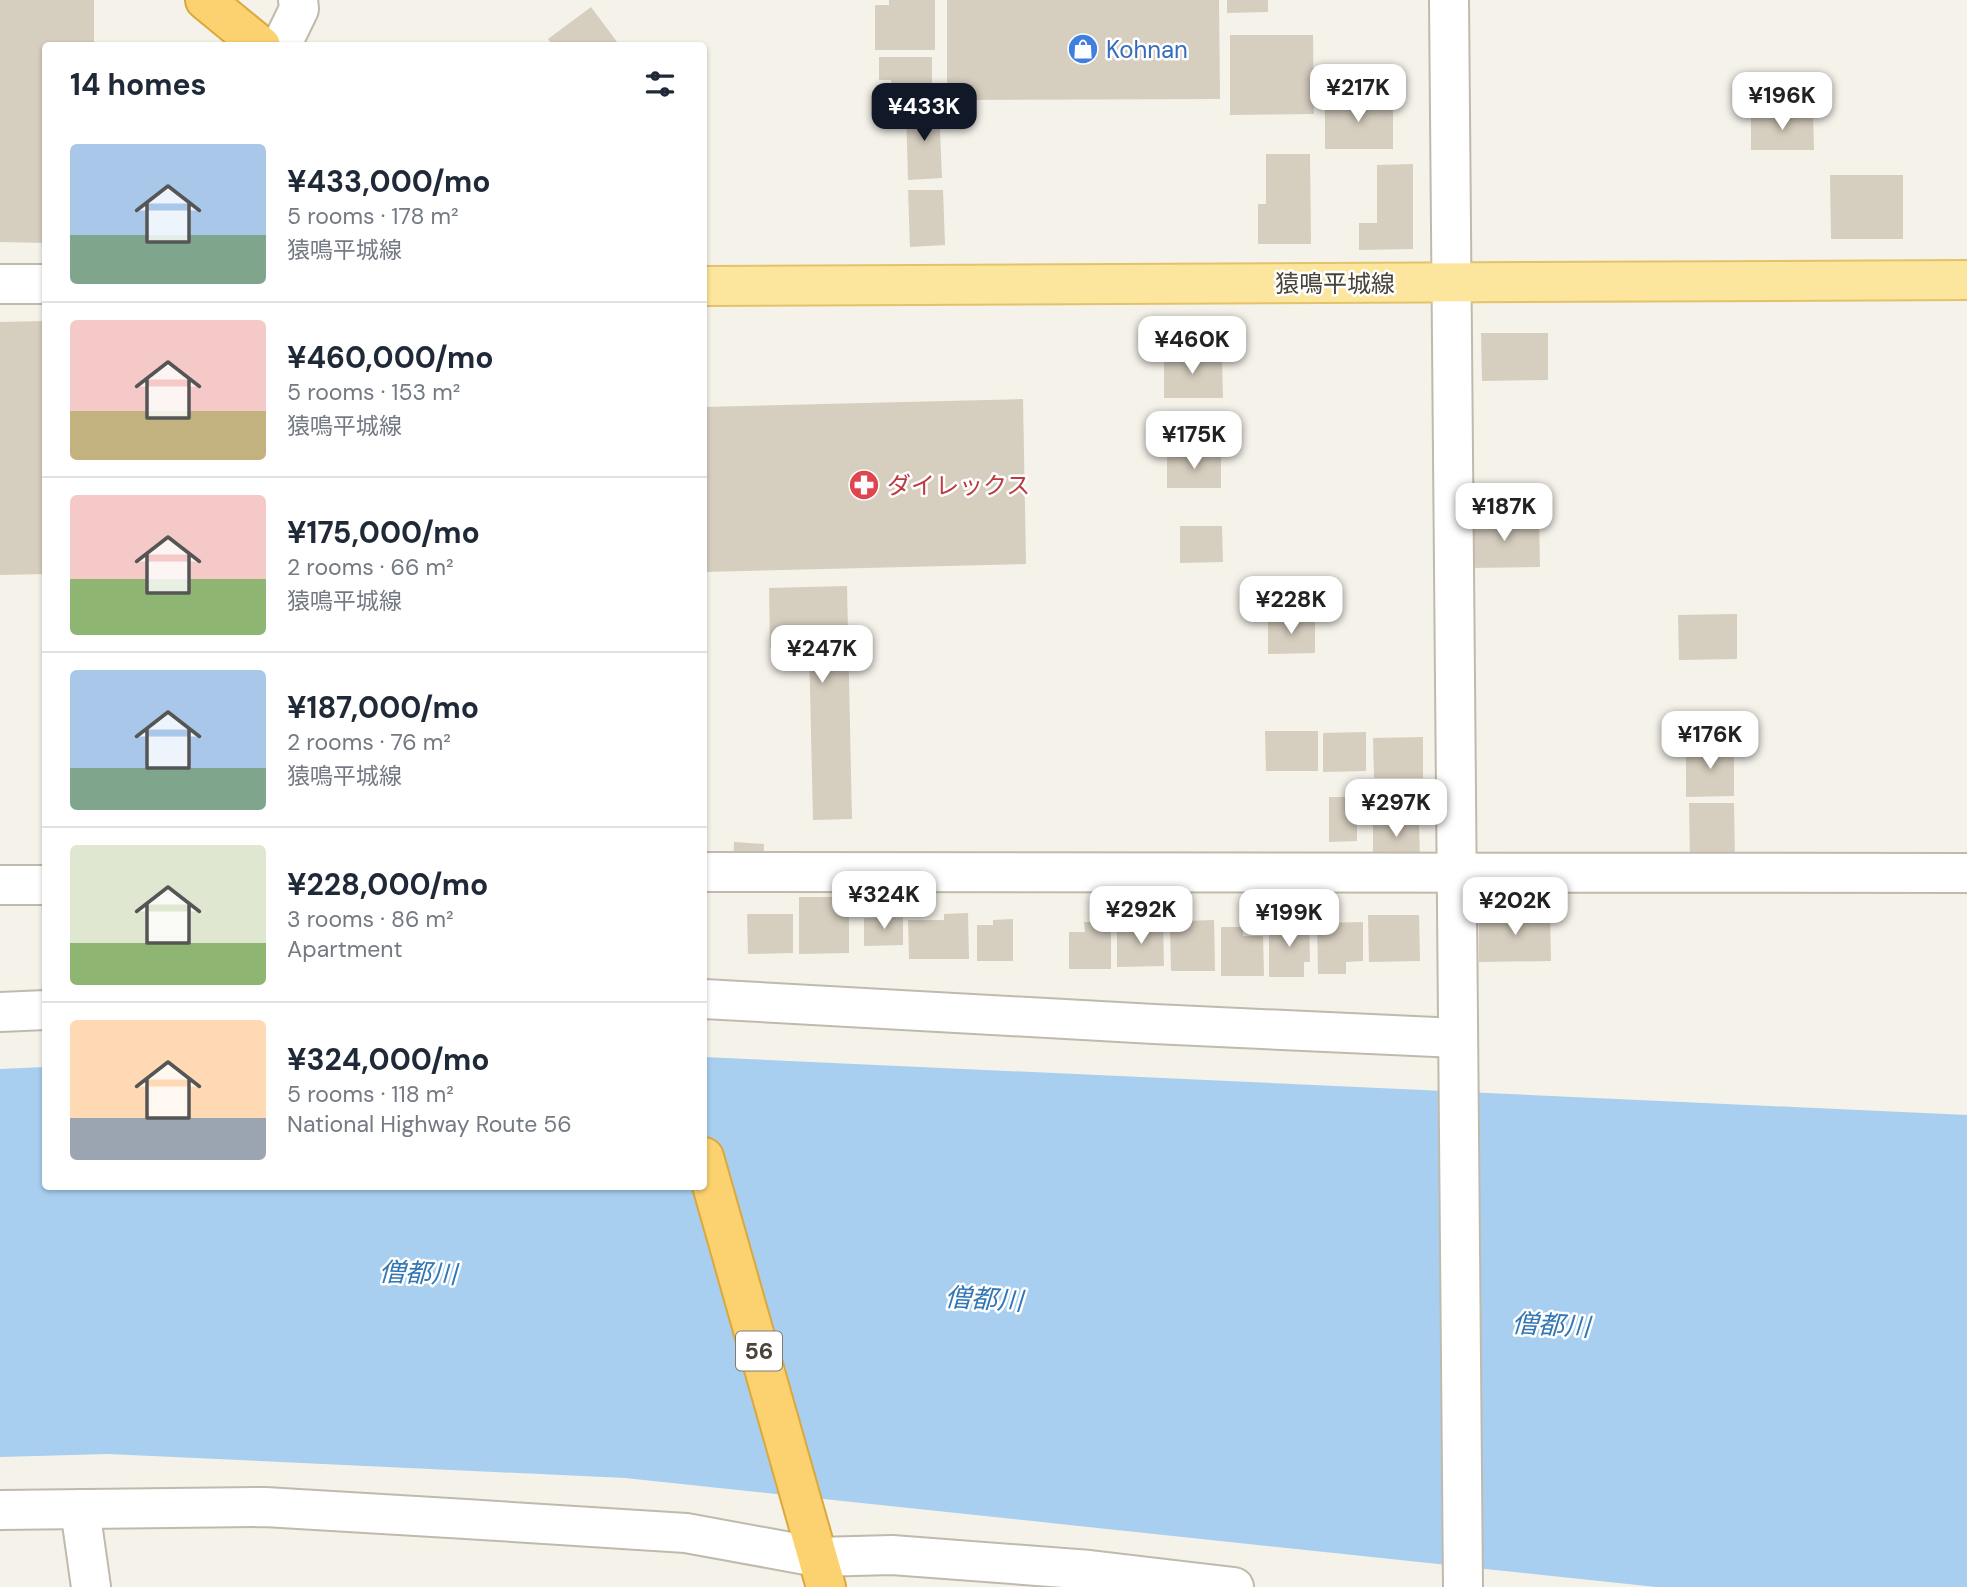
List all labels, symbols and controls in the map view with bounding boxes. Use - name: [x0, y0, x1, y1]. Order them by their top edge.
- shop icon: Kohnan: [1066, 32, 1100, 66]
- place label: Kohnan: [1106, 34, 1188, 65]
- pin: ¥217K: [1309, 64, 1407, 124]
- text: 14 homes: [70, 65, 207, 104]
- icon: filters: [641, 65, 679, 103]
- text: ¥217K: [1326, 72, 1390, 102]
- pin: ¥196K: [1733, 72, 1831, 132]
- text: ¥196K: [1748, 80, 1816, 110]
- pin: ¥433K: [875, 83, 973, 143]
- text: ¥433K: [888, 91, 960, 121]
- text: ¥433,000/mo: [287, 162, 491, 201]
- icon: home: [126, 172, 210, 256]
- text: 5 rooms · 178 m²: [287, 201, 459, 231]
- text: 猿鳴平城線: [287, 235, 402, 265]
- street label: 猿鳴平城線: [1275, 268, 1395, 299]
- pin: ¥460K: [1143, 316, 1241, 376]
- text: ¥460K: [1154, 324, 1230, 354]
- text: ¥460,000/mo: [287, 338, 494, 377]
- icon: home: [126, 348, 210, 432]
- text: 5 rooms · 153 m²: [287, 377, 460, 407]
- text: 猿鳴平城線: [287, 411, 402, 441]
- pin: ¥175K: [1145, 412, 1243, 471]
- text: ¥175K: [1162, 419, 1226, 449]
- pharmacy icon: ダイレックス: [847, 468, 881, 502]
- place label: ダイレックス: [887, 470, 1030, 501]
- pin: ¥187K: [1455, 484, 1553, 543]
- text: ¥187K: [1471, 491, 1537, 521]
- text: ¥175,000/mo: [287, 513, 480, 552]
- icon: home: [126, 523, 210, 607]
- text: 2 rooms · 66 m²: [287, 552, 454, 582]
- pin: ¥228K: [1242, 576, 1340, 636]
- text: ¥228K: [1256, 584, 1326, 614]
- text: 猿鳴平城線: [287, 586, 402, 616]
- pin: ¥247K: [773, 626, 871, 685]
- text: ¥247K: [787, 633, 857, 663]
- text: ¥187,000/mo: [287, 688, 479, 727]
- icon: home: [126, 698, 210, 782]
- pin: ¥176K: [1661, 712, 1759, 771]
- text: ¥176K: [1677, 719, 1743, 749]
- text: 2 rooms · 76 m²: [287, 727, 451, 757]
- text: 猿鳴平城線: [287, 761, 402, 791]
- pin: ¥297K: [1347, 780, 1445, 839]
- text: ¥297K: [1361, 787, 1431, 817]
- text: ¥228,000/mo: [287, 865, 488, 904]
- pin: ¥324K: [835, 872, 933, 931]
- icon: home: [126, 873, 210, 957]
- pin: ¥202K: [1466, 878, 1564, 937]
- text: ¥324K: [848, 879, 920, 909]
- text: ¥202K: [1479, 885, 1551, 915]
- pin: ¥292K: [1092, 886, 1190, 946]
- pin: ¥199K: [1240, 890, 1338, 949]
- text: ¥292K: [1106, 894, 1176, 924]
- text: ¥199K: [1255, 897, 1323, 927]
- text: 3 rooms · 86 m²: [287, 904, 454, 934]
- text: Apartment: [287, 934, 402, 964]
- text: ¥324,000/mo: [287, 1040, 490, 1079]
- icon: home: [126, 1048, 210, 1132]
- text: 5 rooms · 118 m²: [287, 1079, 454, 1109]
- text: National Highway Route 56: [287, 1109, 572, 1139]
- water label: 僧都川: [378, 1255, 461, 1291]
- water label: 僧都川: [944, 1280, 1027, 1318]
- water label: 僧都川: [1511, 1306, 1594, 1344]
- road number: 56: [736, 1332, 782, 1370]

